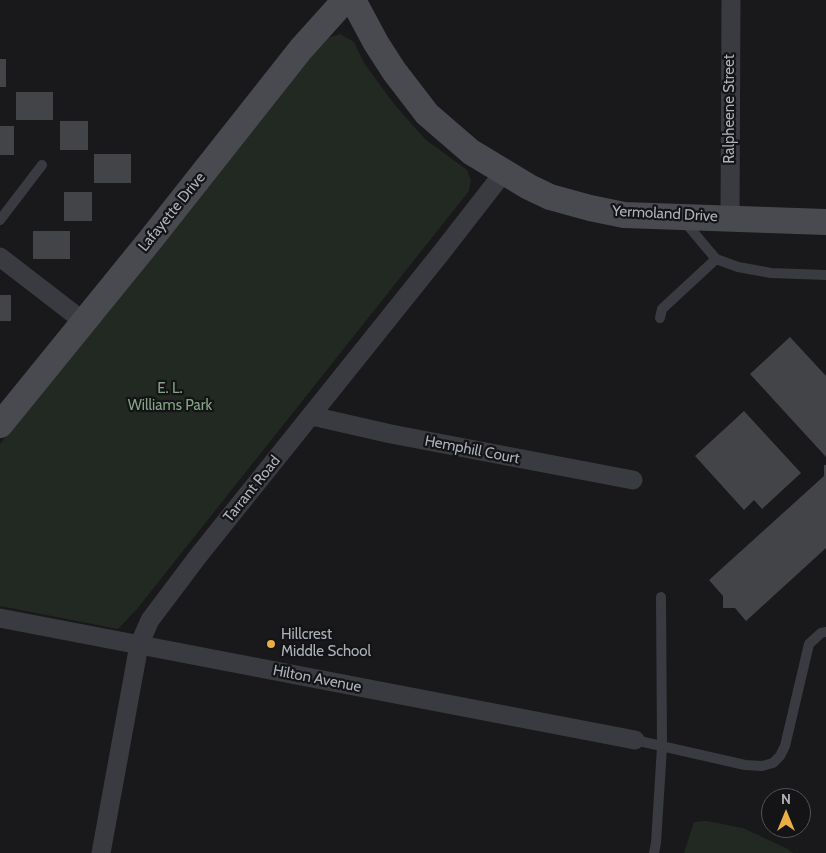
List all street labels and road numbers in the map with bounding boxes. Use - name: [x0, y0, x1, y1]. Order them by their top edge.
- street label: Ralpheene Street: [721, 54, 739, 164]
- street label: Lafayette Drive: [135, 169, 209, 255]
- street label: Yermoland Drive: [612, 202, 718, 226]
- street label: Hemphill Court: [423, 432, 521, 468]
- street label: Tarrant Road: [220, 452, 284, 526]
- street label: Hilton Avenue: [271, 662, 363, 696]

